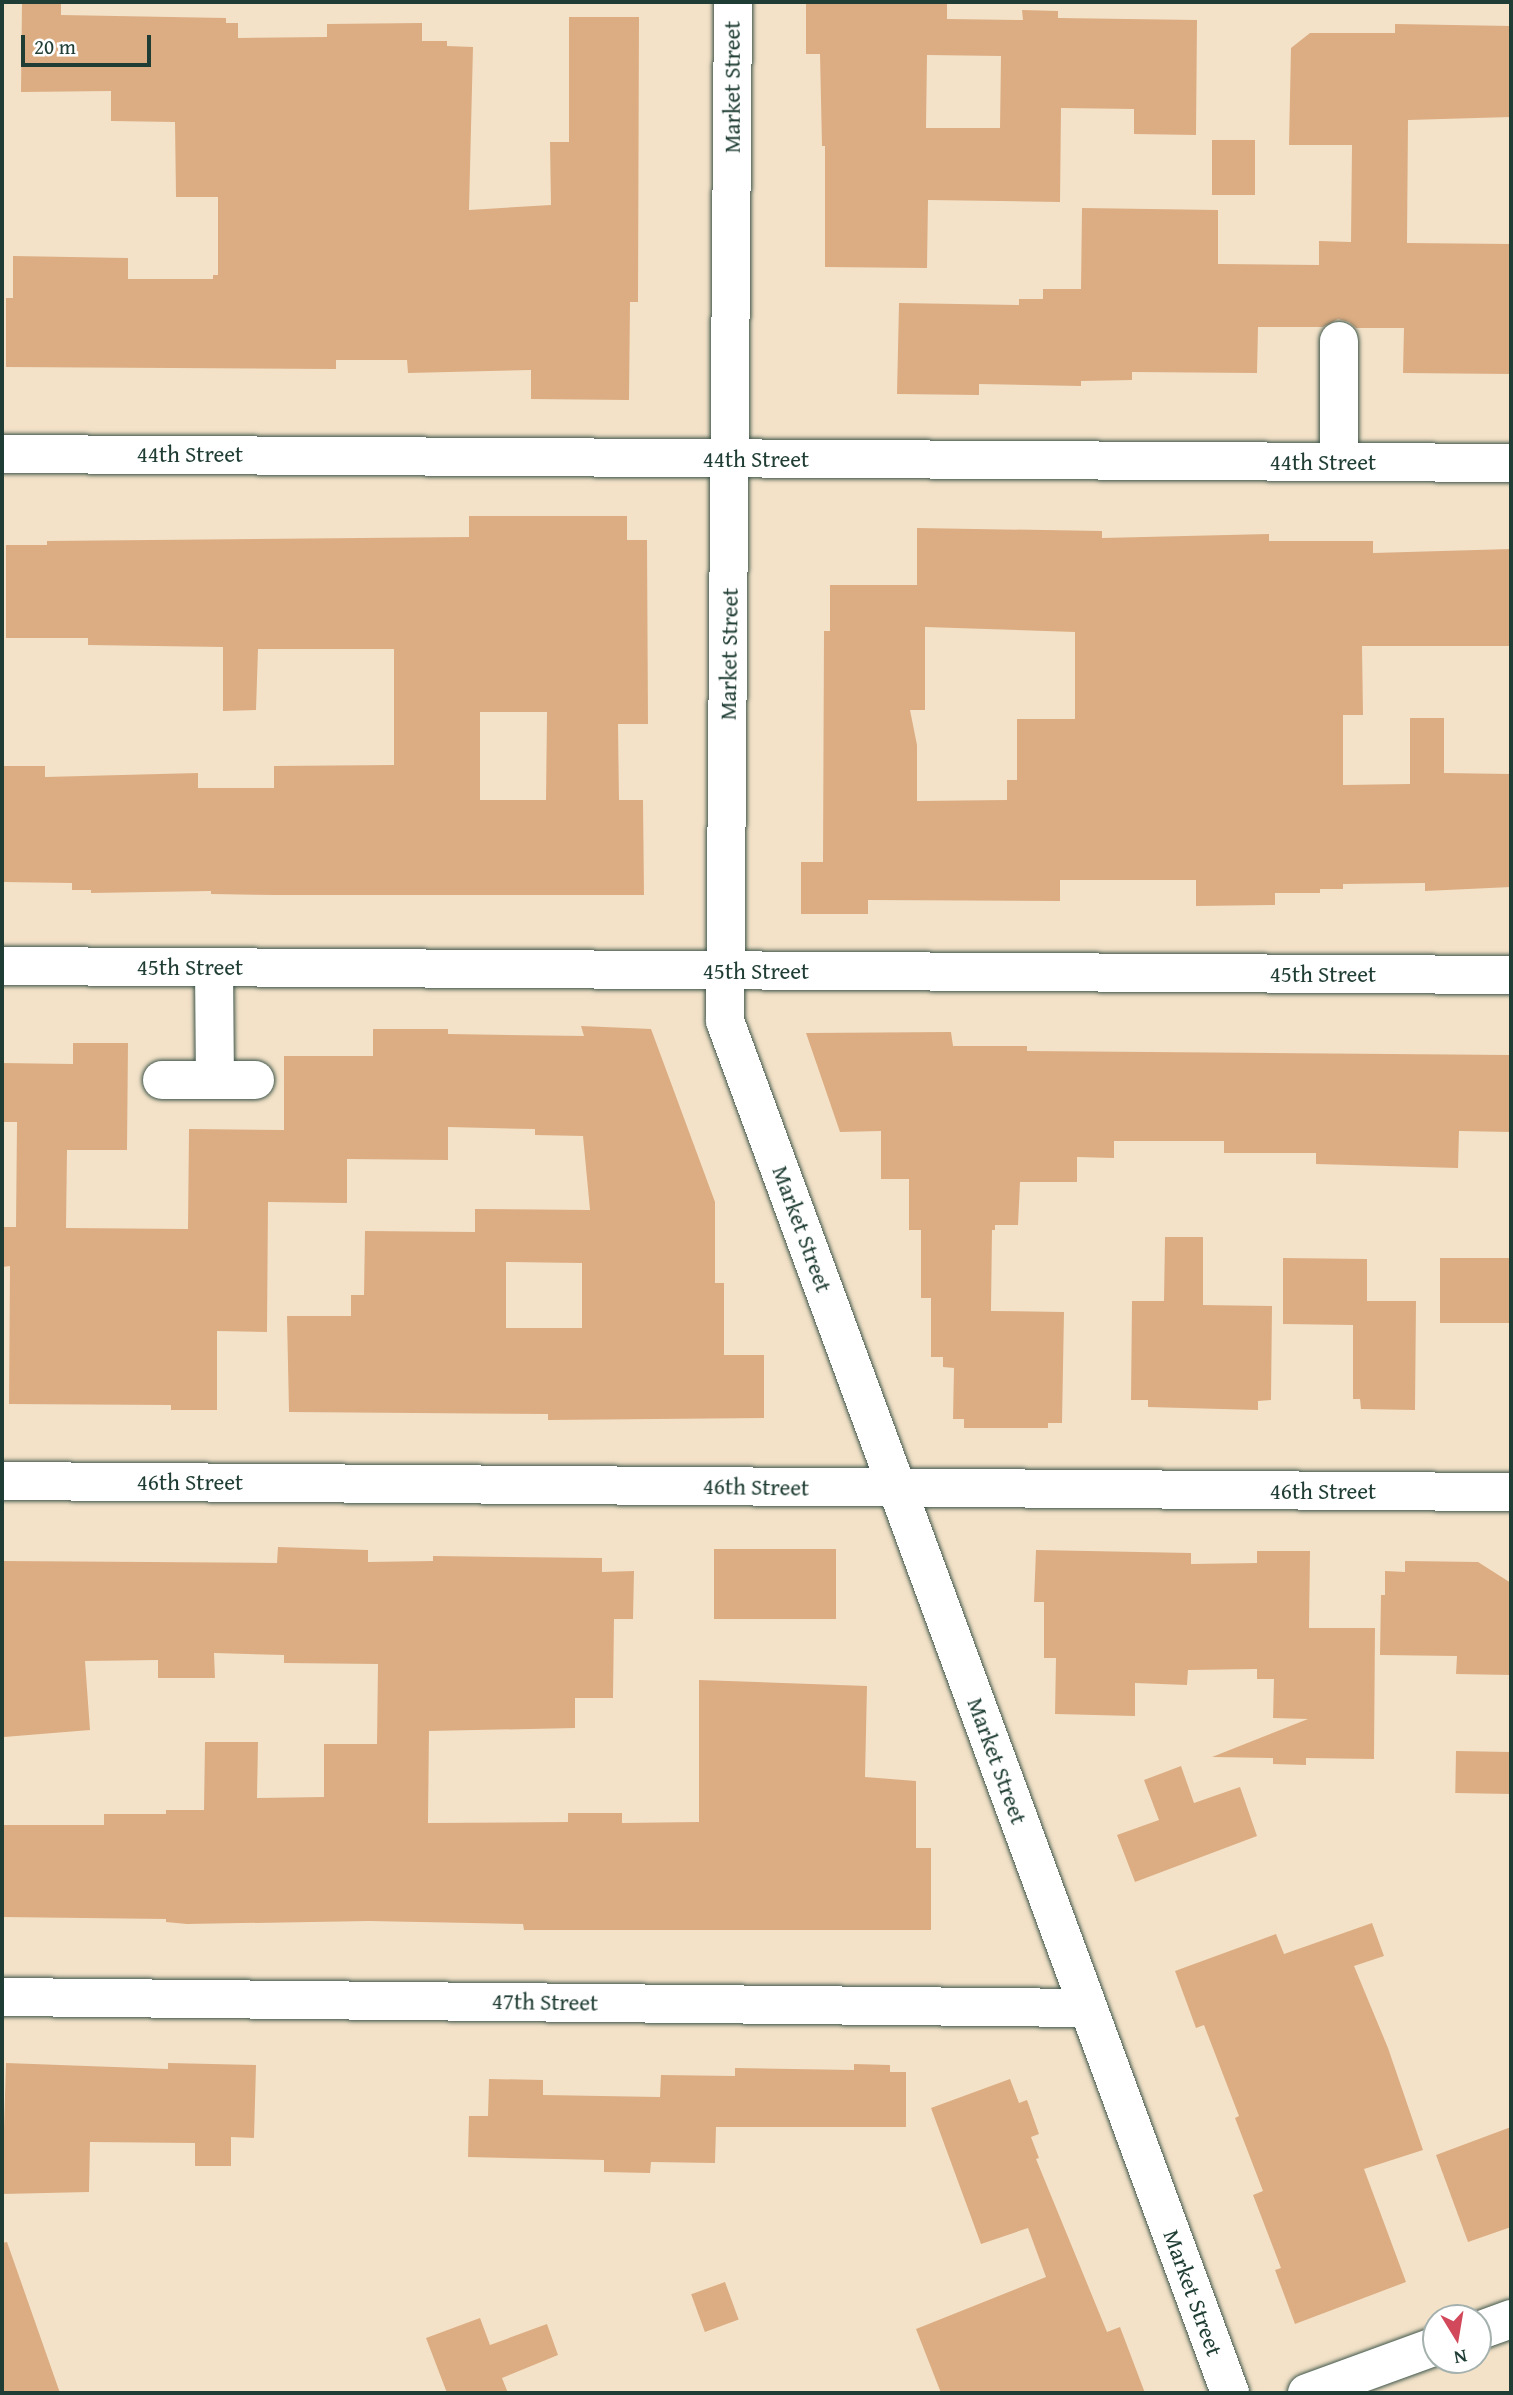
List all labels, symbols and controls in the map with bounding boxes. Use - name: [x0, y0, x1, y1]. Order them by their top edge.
- scale bar: [24, 21, 154, 65]
- street label: Market Street: [718, 21, 746, 153]
- text: 20 m: [34, 31, 76, 62]
- street label: 44th Street: [137, 440, 243, 468]
- street label: 44th Street: [703, 445, 809, 473]
- street label: 44th Street: [1270, 448, 1376, 476]
- street label: Market Street: [714, 587, 744, 721]
- street label: 45th Street: [137, 953, 243, 981]
- street label: 45th Street: [703, 957, 809, 985]
- street label: 45th Street: [1270, 960, 1376, 988]
- street label: Market Street: [766, 1162, 838, 1296]
- street label: 46th Street: [137, 1468, 243, 1496]
- street label: 46th Street: [703, 1472, 809, 1502]
- street label: 46th Street: [1270, 1477, 1376, 1505]
- street label: Market Street: [961, 1694, 1033, 1828]
- street label: 47th Street: [492, 1987, 598, 2017]
- street label: Market Street: [1157, 2226, 1229, 2360]
- north arrow: [1422, 2304, 1492, 2374]
- text: N: [1452, 2343, 1470, 2373]

